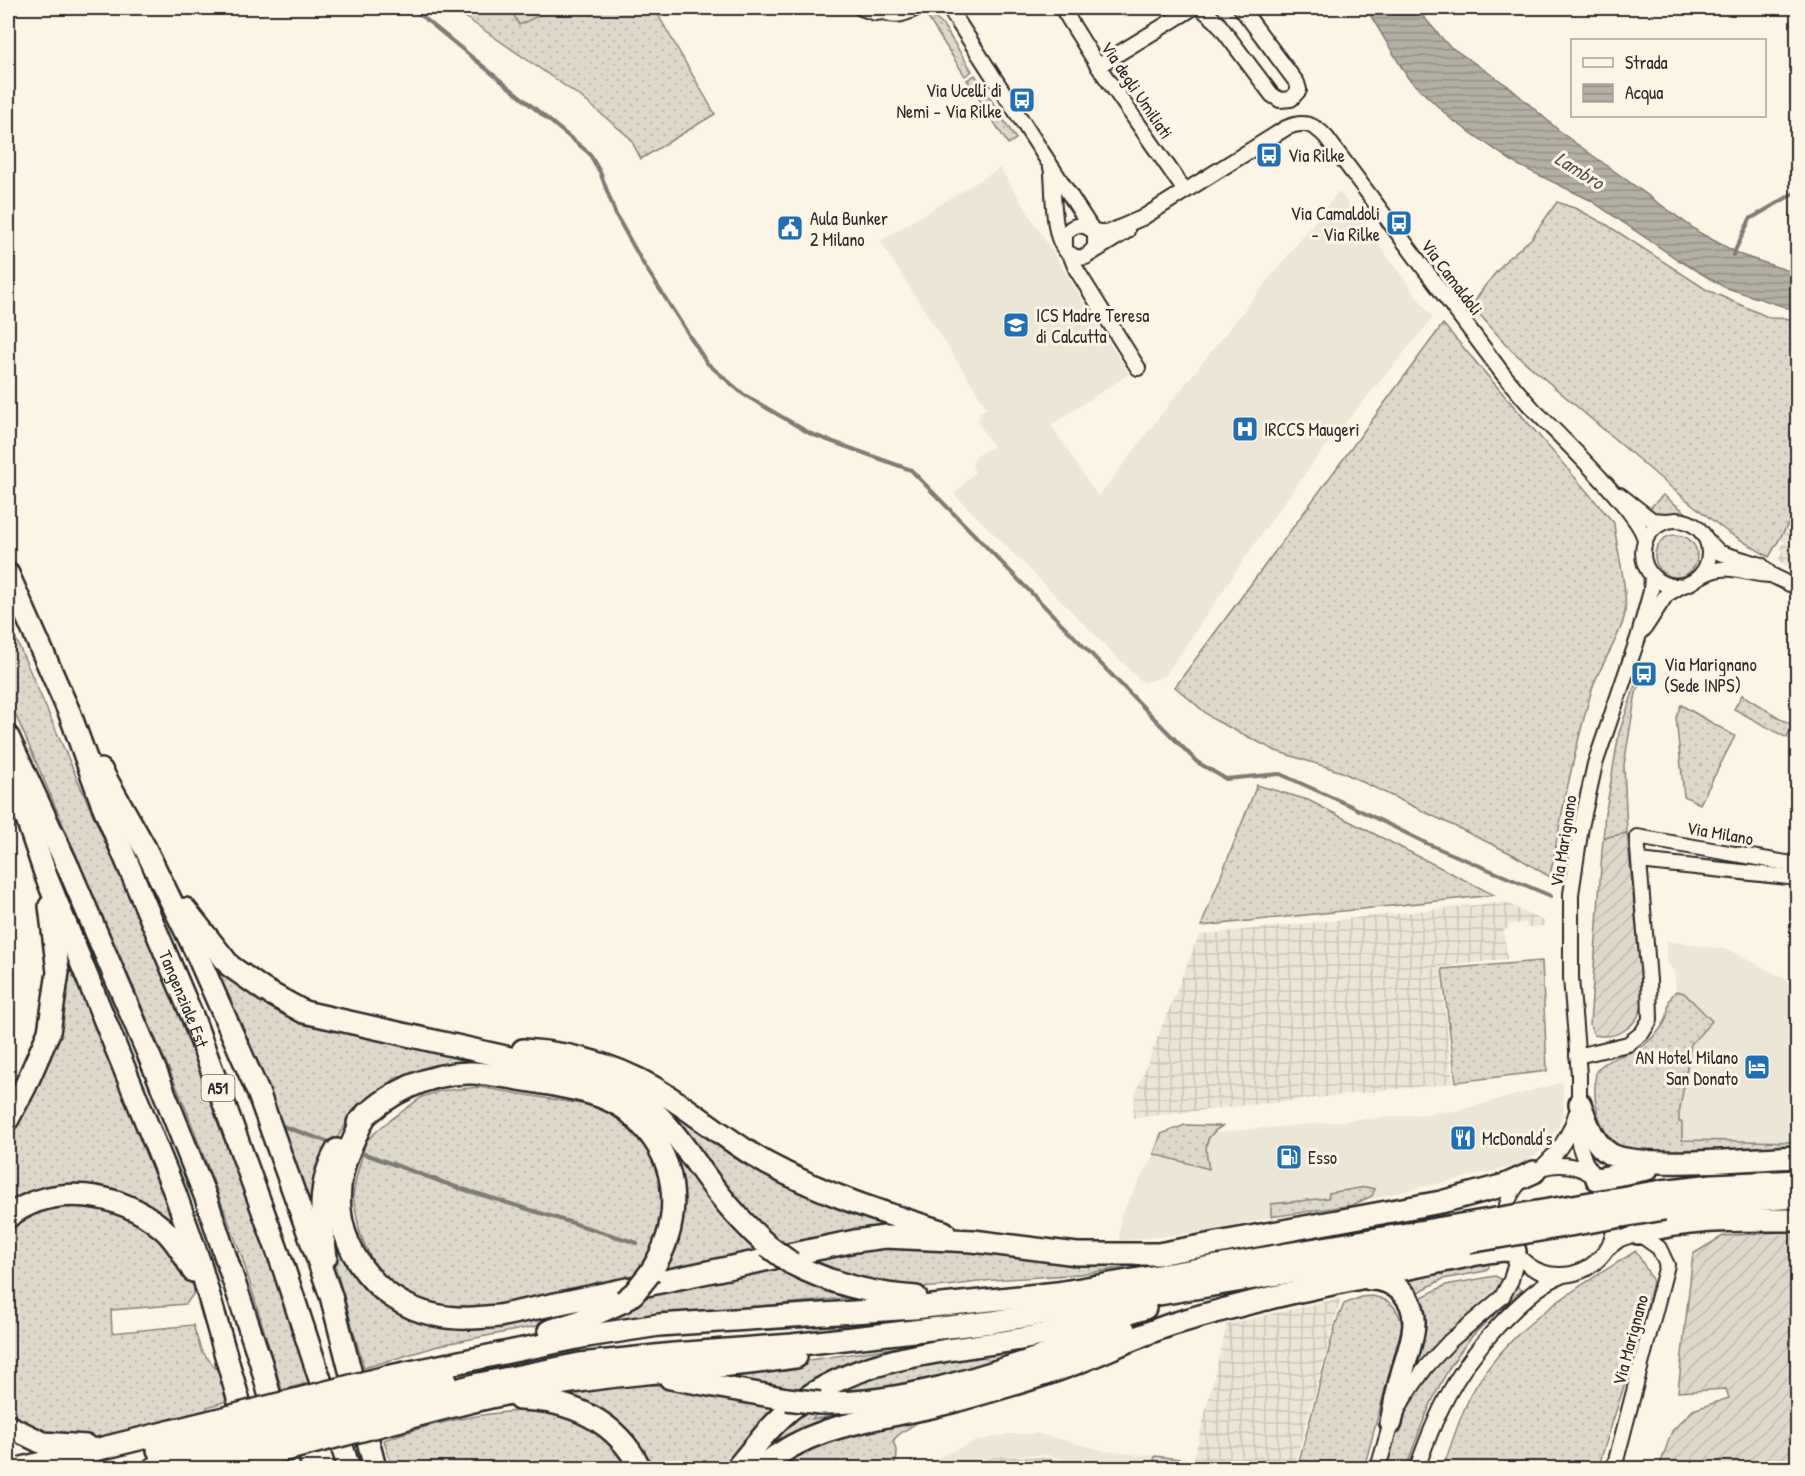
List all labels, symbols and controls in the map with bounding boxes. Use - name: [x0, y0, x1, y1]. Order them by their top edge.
- street label: Via degli Umiliati: [1095, 36, 1179, 144]
- legend: [1571, 39, 1766, 117]
- text: Strada: [1625, 50, 1668, 75]
- place label: Via Ucelli di Nemi - Via Rilke: [896, 78, 1002, 124]
- text: Acqua: [1625, 80, 1663, 105]
- bus stop icon: Via Ucelli di Nemi - Via Rilke: [1007, 85, 1037, 115]
- bus stop icon: Via Rilke: [1254, 140, 1284, 170]
- place label: Via Rilke: [1288, 143, 1345, 168]
- water label: Lambro: [1550, 145, 1611, 196]
- place label: Via Camaldoli - Via Rilke: [1291, 201, 1380, 247]
- place label: Aula Bunker 2 Milano: [810, 206, 888, 252]
- bus stop icon: Via Camaldoli - Via Rilke: [1384, 208, 1414, 238]
- public building icon: Aula Bunker 2 Milano: [775, 213, 805, 243]
- street label: Via Camaldoli: [1415, 234, 1489, 320]
- place label: ICS Madre Teresa di Calcutta: [1036, 303, 1149, 349]
- school or university icon: ICS Madre Teresa di Calcutta: [1001, 310, 1031, 340]
- hospital icon: IRCCS Maugeri: [1230, 414, 1260, 444]
- place label: IRCCS Maugeri: [1264, 417, 1360, 442]
- place label: Via Marignano (Sede INPS): [1664, 652, 1757, 698]
- bus stop icon: Via Marignano (Sede INPS): [1629, 659, 1659, 689]
- street label: Via Marignano: [1543, 793, 1583, 889]
- street label: Via Milano: [1685, 815, 1755, 851]
- street label: Tangenziale Est: [153, 946, 215, 1052]
- place label: AN Hotel Milano San Donato: [1636, 1045, 1738, 1091]
- hotel icon: AN Hotel Milano San Donato: [1742, 1052, 1772, 1082]
- road number: A51: [202, 1075, 234, 1101]
- restaurant icon: McDonald's: [1448, 1123, 1478, 1153]
- place label: McDonald's: [1482, 1126, 1552, 1151]
- fuel station icon: Esso: [1274, 1142, 1304, 1172]
- place label: Esso: [1308, 1145, 1337, 1170]
- street label: Via Marignano: [1606, 1292, 1654, 1388]

